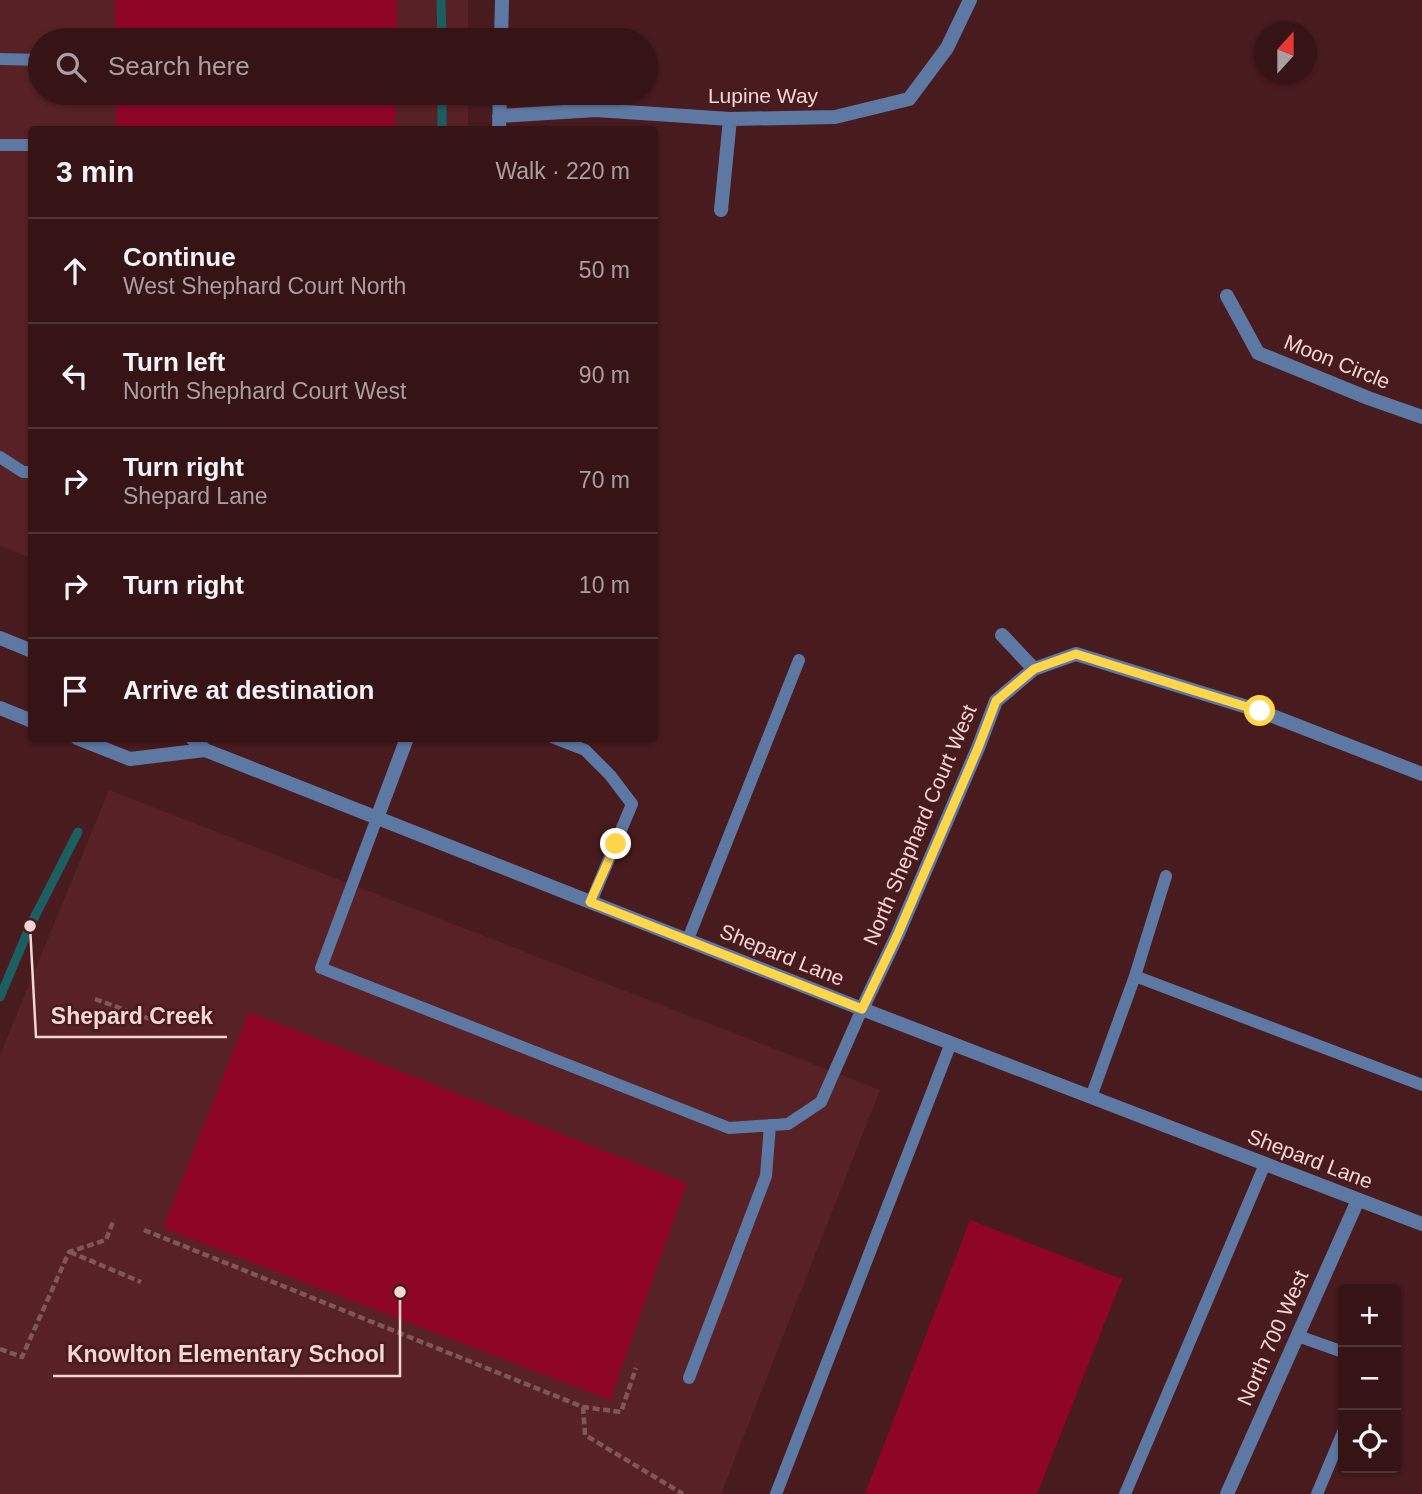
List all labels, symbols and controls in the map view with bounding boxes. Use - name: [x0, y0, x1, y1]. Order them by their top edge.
- north arrow: [1254, 21, 1317, 84]
- search box: [28, 28, 658, 105]
- icon: search: [52, 48, 90, 86]
- text: Search here: [108, 51, 250, 81]
- street label: Lupine Way: [708, 84, 819, 107]
- text: 3 min: [56, 155, 134, 188]
- text: Walk · 220 m: [495, 158, 630, 184]
- text: Continue: [123, 242, 236, 272]
- icon: ahead: [56, 252, 94, 290]
- text: 50 m: [579, 257, 630, 283]
- text: West Shephard Court North: [123, 273, 406, 299]
- street label: Moon Circle: [1281, 330, 1393, 393]
- text: Turn left: [123, 347, 225, 377]
- icon: left: [56, 357, 94, 395]
- text: 90 m: [579, 362, 630, 388]
- text: North Shephard Court West: [123, 378, 406, 404]
- text: Turn right: [123, 452, 244, 482]
- icon: right: [56, 462, 94, 500]
- text: 70 m: [579, 467, 630, 493]
- text: Shepard Lane: [123, 483, 268, 509]
- icon: right: [56, 567, 94, 605]
- text: Turn right: [123, 570, 244, 600]
- text: 10 m: [579, 572, 630, 598]
- icon: arrive: [56, 672, 94, 710]
- text: Arrive at destination: [123, 675, 374, 705]
- route start: [1244, 695, 1275, 726]
- street label: North Shephard Court West: [858, 701, 981, 948]
- route end: [600, 828, 631, 859]
- street label: Shepard Lane: [717, 919, 848, 990]
- callout: Shepard Creek: [36, 993, 227, 1037]
- text: Shepard Creek: [51, 1003, 213, 1029]
- street label: Shepard Lane: [1244, 1124, 1376, 1193]
- street label: North 700 West: [1232, 1267, 1313, 1409]
- map controls: [1338, 1284, 1401, 1473]
- button: +: [1338, 1284, 1401, 1347]
- callout: Knowlton Elementary School: [53, 1332, 400, 1376]
- text: Knowlton Elementary School: [67, 1341, 385, 1367]
- button: −: [1338, 1347, 1401, 1410]
- button: locate: [1338, 1410, 1401, 1473]

